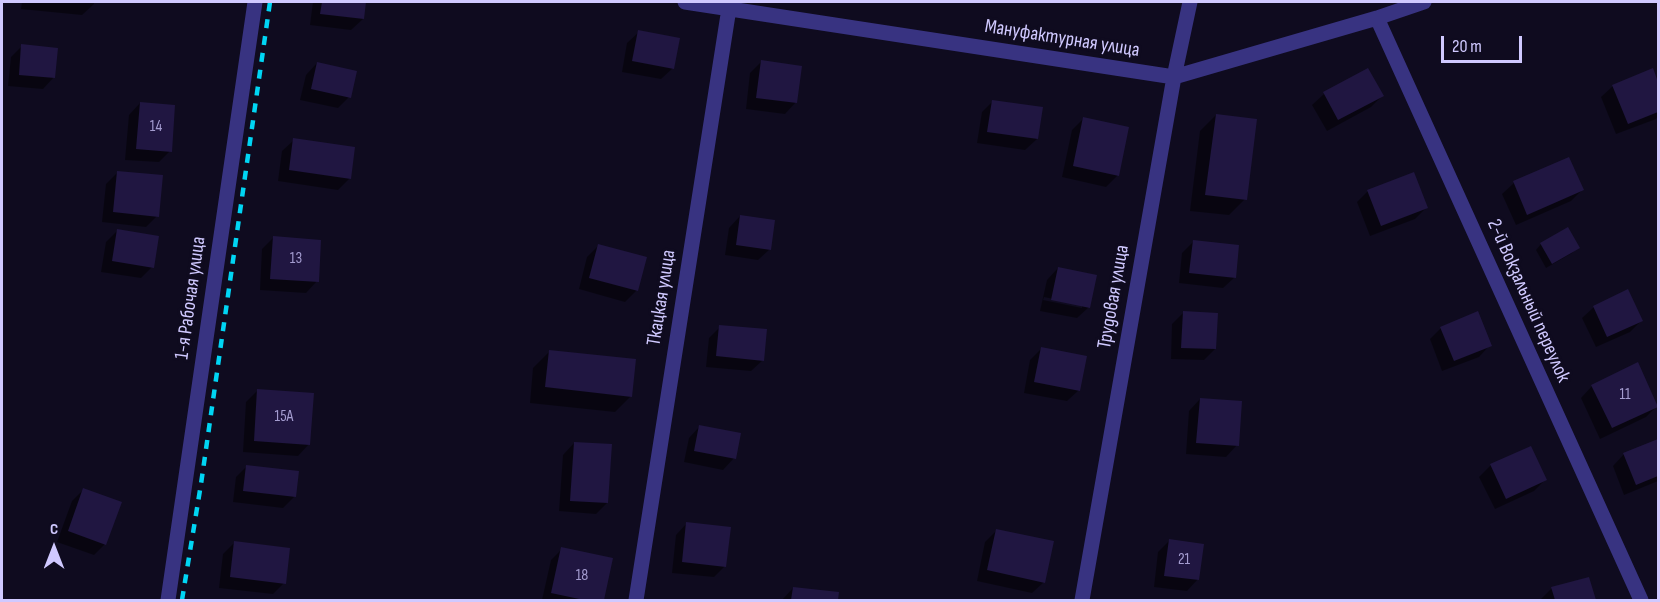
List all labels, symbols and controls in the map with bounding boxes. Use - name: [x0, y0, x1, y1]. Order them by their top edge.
- street label: Мануфактурная улица: [983, 15, 1141, 63]
- scale bar: [1444, 24, 1525, 62]
- text: 20 m: [1452, 36, 1482, 57]
- house number: 14: [150, 117, 162, 137]
- street label: 2-й Вокзальный переулок: [1481, 216, 1575, 386]
- street label: 1-я Рабочая улица: [171, 235, 211, 361]
- street label: Трудовая улица: [1093, 243, 1135, 351]
- street label: Ткацкая улица: [643, 248, 681, 348]
- house number: 13: [290, 249, 302, 269]
- house number: 11: [1619, 385, 1631, 405]
- house number: 15А: [275, 407, 293, 427]
- north arrow: [24, 518, 84, 578]
- text: С: [50, 520, 58, 539]
- house number: 21: [1178, 550, 1190, 570]
- house number: 18: [576, 566, 588, 586]

